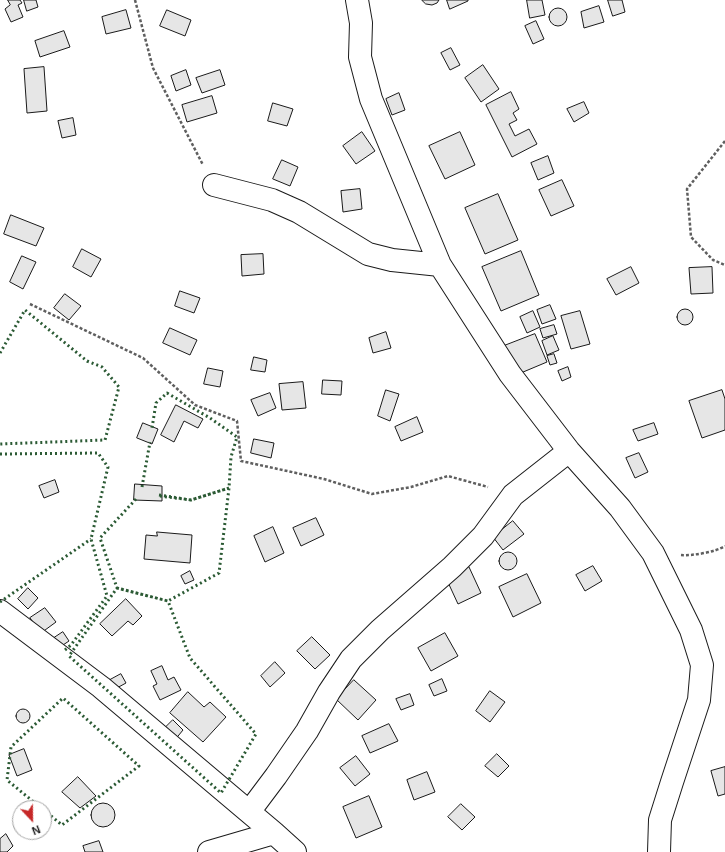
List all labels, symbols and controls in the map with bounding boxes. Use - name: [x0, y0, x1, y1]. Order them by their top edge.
- north arrow: [12, 800, 52, 840]
- text: N: [30, 823, 42, 837]

